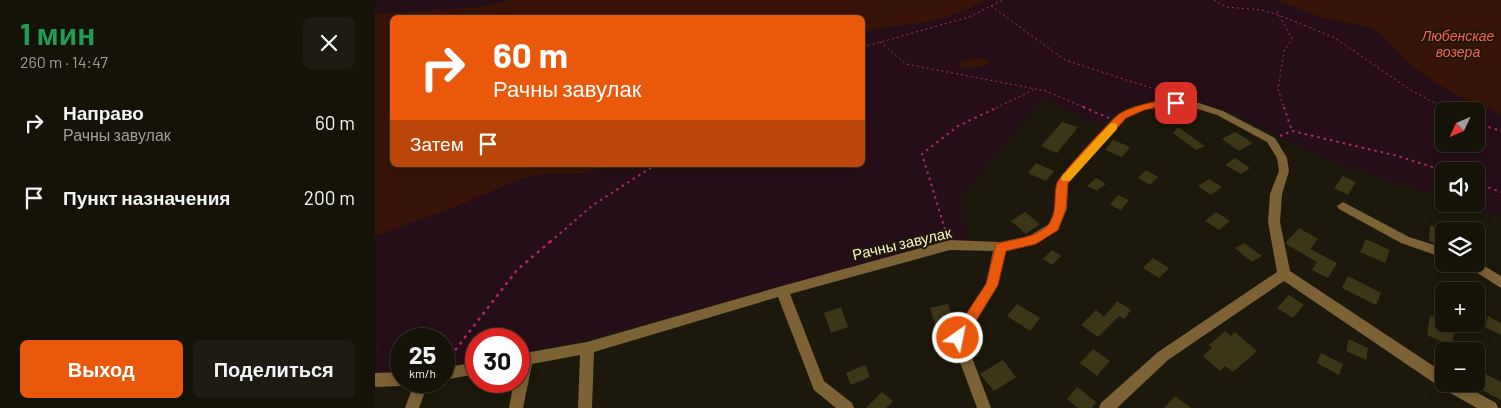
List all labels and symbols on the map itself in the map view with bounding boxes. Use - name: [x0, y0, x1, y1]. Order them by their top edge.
- water label: Любенскае возера: [1421, 27, 1495, 60]
- pin: [1155, 82, 1197, 124]
- north arrow: [1435, 102, 1485, 152]
- street label: Рачны завулак: [850, 223, 953, 263]
- position arrow: [931, 311, 983, 363]
- speed limit sign: 30: [465, 328, 530, 393]

